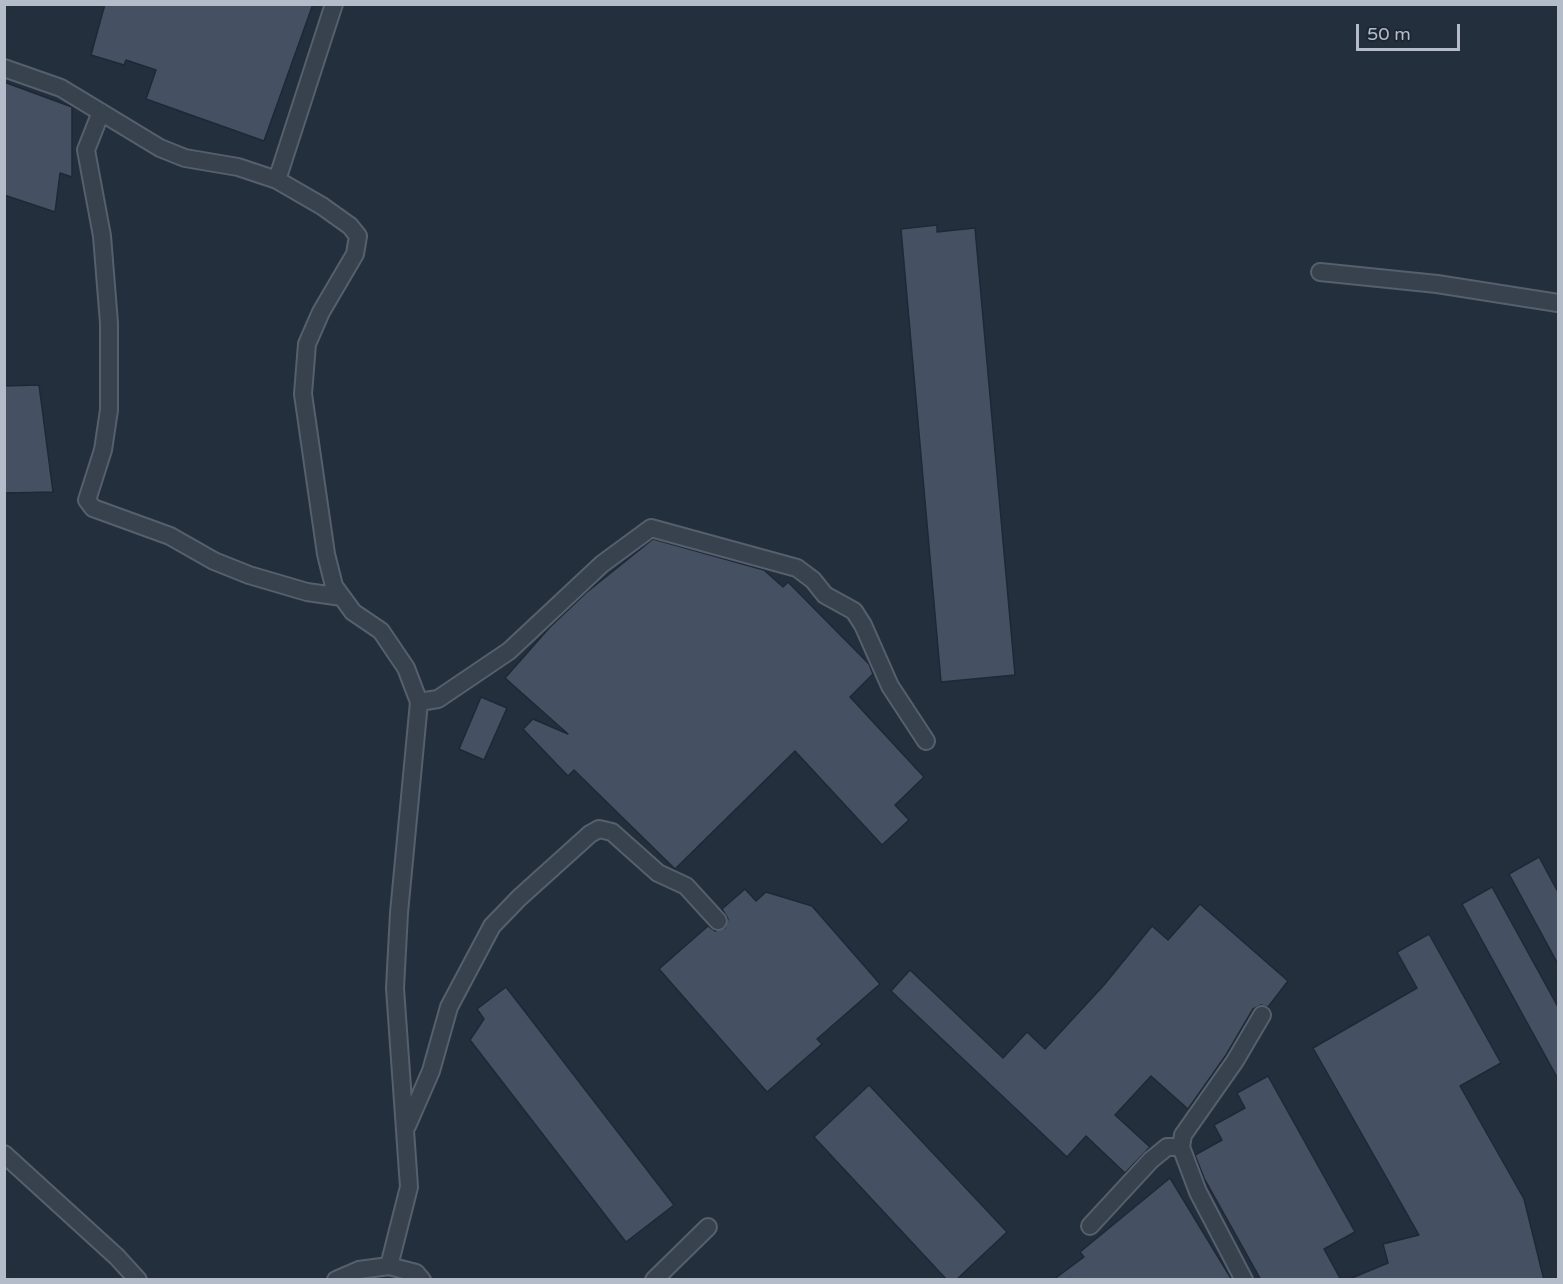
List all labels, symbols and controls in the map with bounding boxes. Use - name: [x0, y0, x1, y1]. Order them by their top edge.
- scale bar: [1359, 12, 1462, 50]
- text: 50 m: [1367, 23, 1411, 45]

